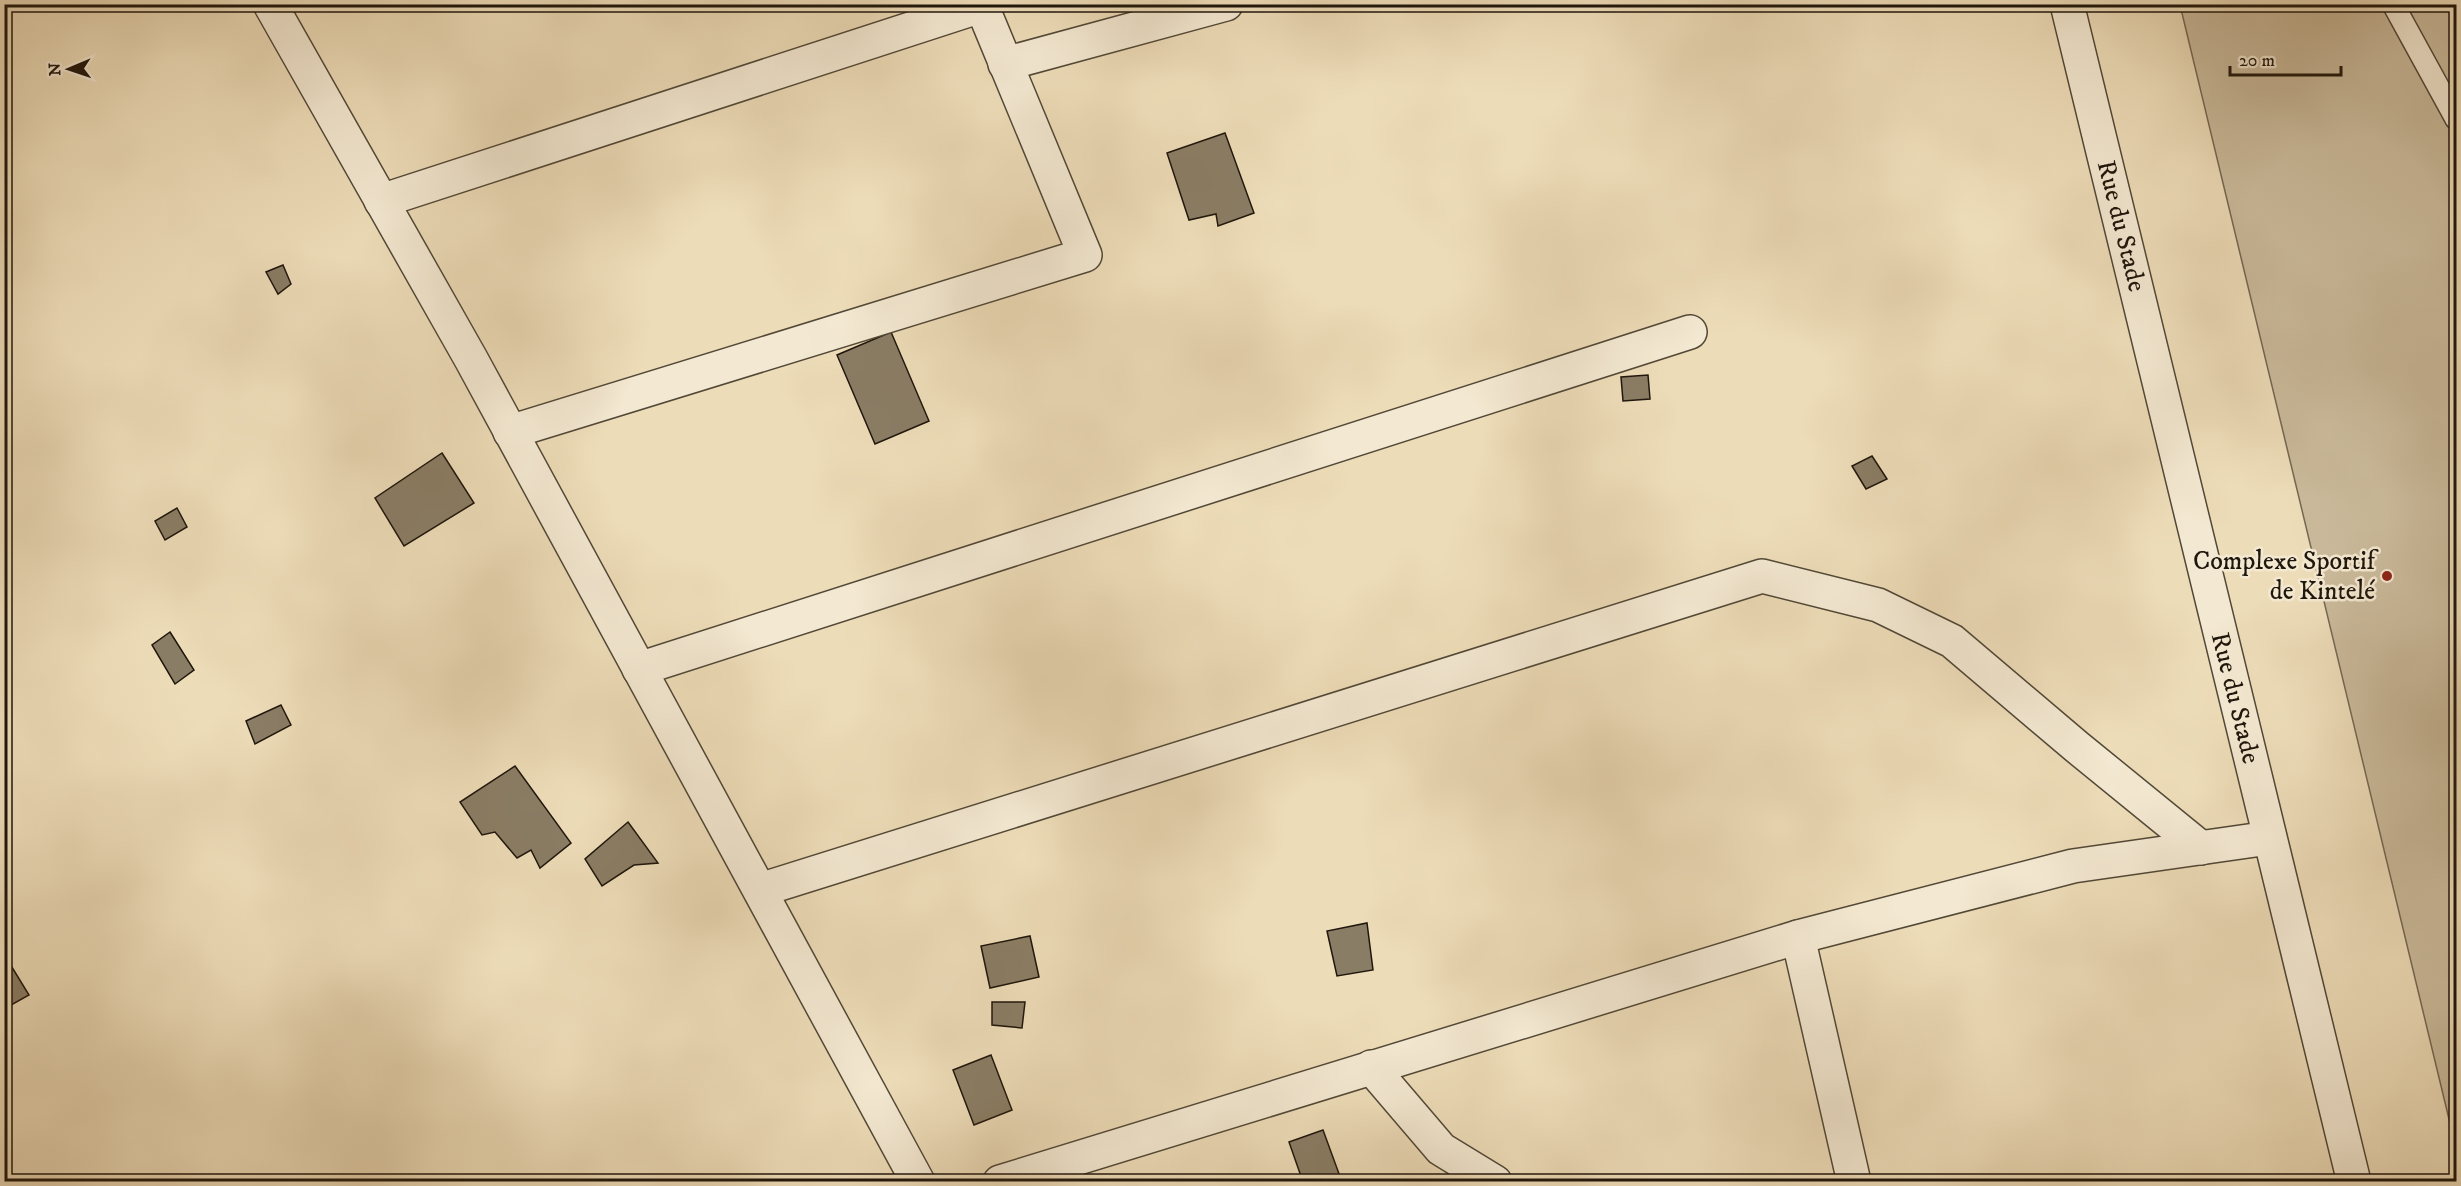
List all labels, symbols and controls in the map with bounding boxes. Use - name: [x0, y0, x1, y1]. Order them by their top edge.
- north arrow: [39, 39, 99, 99]
- scale bar: [2230, 39, 2341, 77]
- text: 20 m: [2239, 50, 2275, 72]
- text: N: [45, 63, 65, 76]
- street label: Rue du Stade: [2089, 157, 2153, 295]
- place label: Complexe Sportif de Kintelé: [2193, 545, 2379, 608]
- marker: Complexe Sportif de Kintelé: [2380, 569, 2394, 583]
- street label: Rue du Stade: [2203, 629, 2267, 767]

